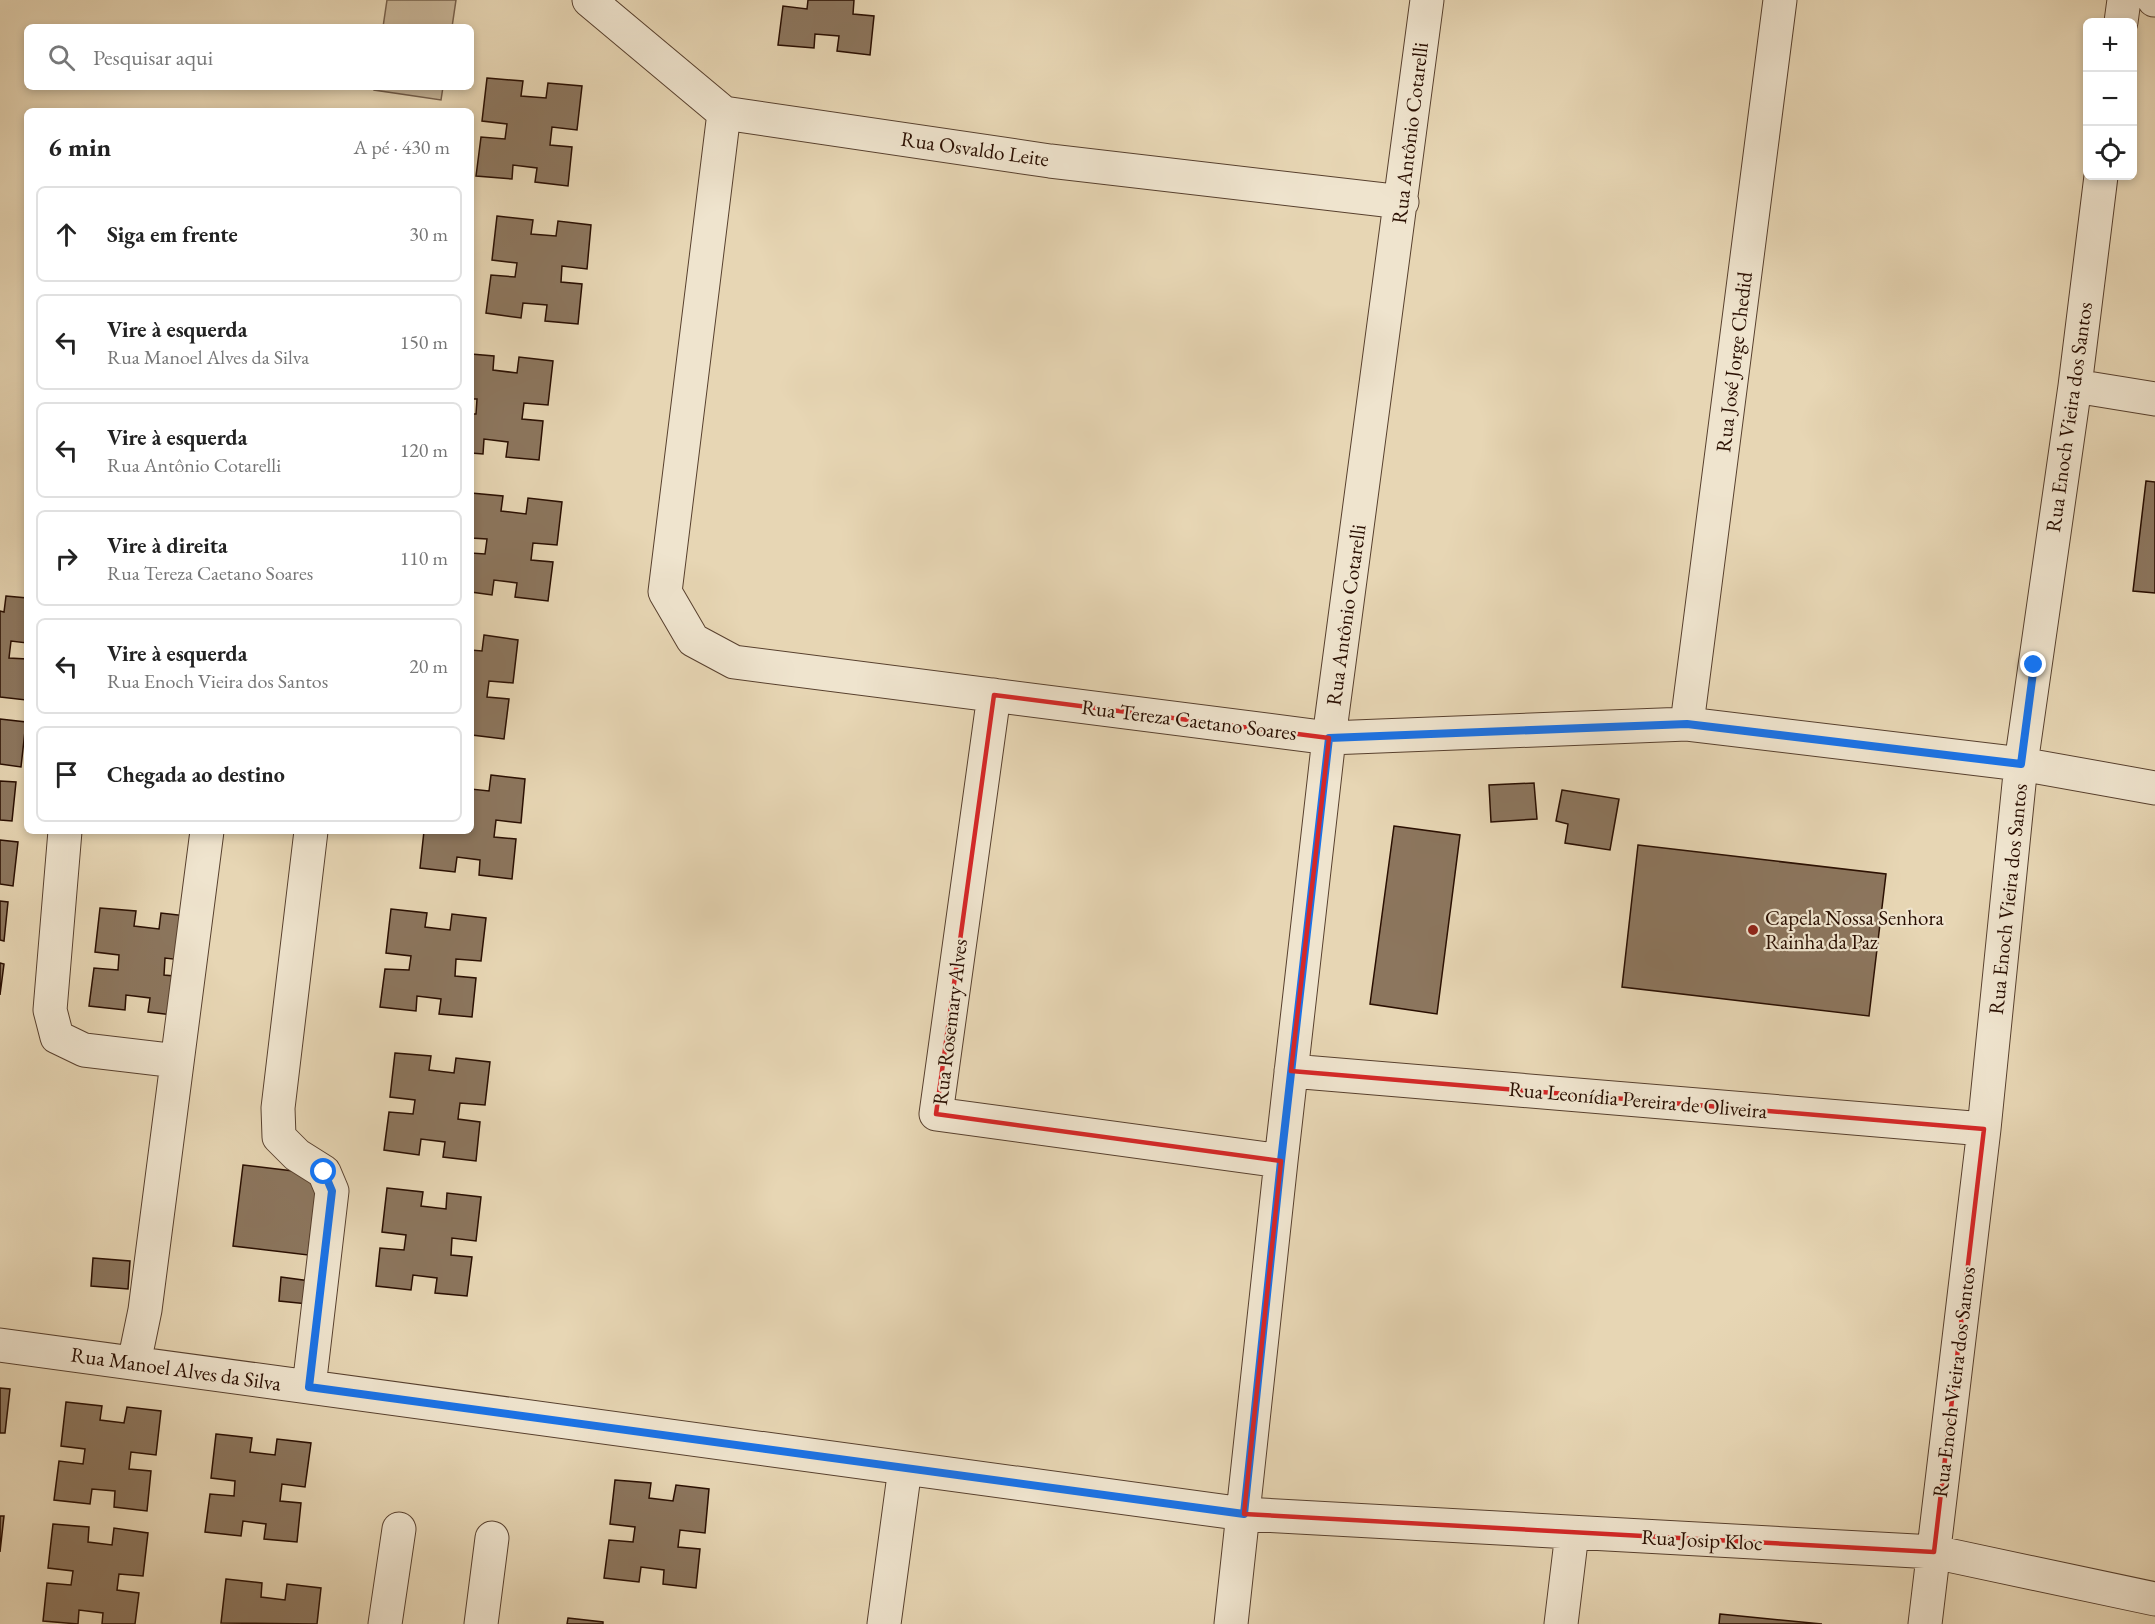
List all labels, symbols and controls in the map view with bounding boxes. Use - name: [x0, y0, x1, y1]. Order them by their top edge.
- map controls: [2083, 18, 2137, 180]
- button: +: [2083, 18, 2137, 72]
- search box: [24, 24, 474, 90]
- icon: search: [45, 41, 78, 74]
- street label: Rua Antônio Cotarelli: [1385, 41, 1434, 225]
- text: Pesquisar aqui: [93, 43, 213, 72]
- button: −: [2083, 72, 2137, 126]
- street label: Rua Osvaldo Leite: [899, 125, 1051, 172]
- button: locate: [2083, 126, 2137, 180]
- text: 6 min: [48, 130, 111, 164]
- text: A pé · 430 m: [354, 134, 450, 160]
- icon: ahead: [50, 218, 83, 251]
- text: Siga em frente: [107, 220, 238, 249]
- text: 30 m: [409, 221, 448, 247]
- street label: Rua José Jorge Chedid: [1709, 270, 1758, 454]
- street label: Rua Enoch Vieira dos Santos: [2039, 300, 2098, 534]
- text: Vire à esquerda: [107, 315, 247, 344]
- icon: left: [50, 326, 83, 359]
- text: 150 m: [400, 329, 448, 355]
- text: Rua Manoel Alves da Silva: [107, 344, 309, 370]
- text: Vire à esquerda: [107, 423, 247, 452]
- icon: left: [50, 434, 83, 467]
- text: 120 m: [400, 437, 448, 463]
- text: Rua Antônio Cotarelli: [107, 452, 281, 478]
- street label: Rua Antônio Cotarelli: [1319, 523, 1372, 707]
- text: Vire à direita: [107, 531, 228, 560]
- icon: right: [50, 542, 83, 575]
- text: 110 m: [400, 545, 448, 571]
- text: Rua Tereza Caetano Soares: [107, 560, 313, 586]
- text: Vire à esquerda: [107, 639, 247, 668]
- icon: left: [50, 650, 83, 683]
- route end: [2020, 651, 2046, 677]
- text: 20 m: [409, 653, 448, 679]
- text: Rua Enoch Vieira dos Santos: [107, 668, 328, 694]
- street label: Rua Tereza Caetano Soares: [1080, 693, 1298, 746]
- icon: arrive: [50, 758, 83, 791]
- text: Chegada ao destino: [107, 760, 285, 789]
- street label: Rua Enoch Vieira dos Santos: [1982, 782, 2033, 1016]
- place label: Capela Nossa Senhora Rainha da Paz: [1765, 904, 1944, 955]
- marker: Capela Nossa Senhora Rainha da Paz: [1746, 923, 1760, 937]
- street label: Rua Rosemary Alves: [926, 937, 973, 1107]
- street label: Rua Leonídia Pereira de Oliveira: [1508, 1075, 1769, 1124]
- route start: [310, 1158, 336, 1184]
- street label: Rua Enoch Vieira dos Santos: [1926, 1265, 1981, 1499]
- street label: Rua Manoel Alves da Silva: [69, 1340, 284, 1397]
- street label: Rua Josip Kloc: [1641, 1523, 1763, 1556]

